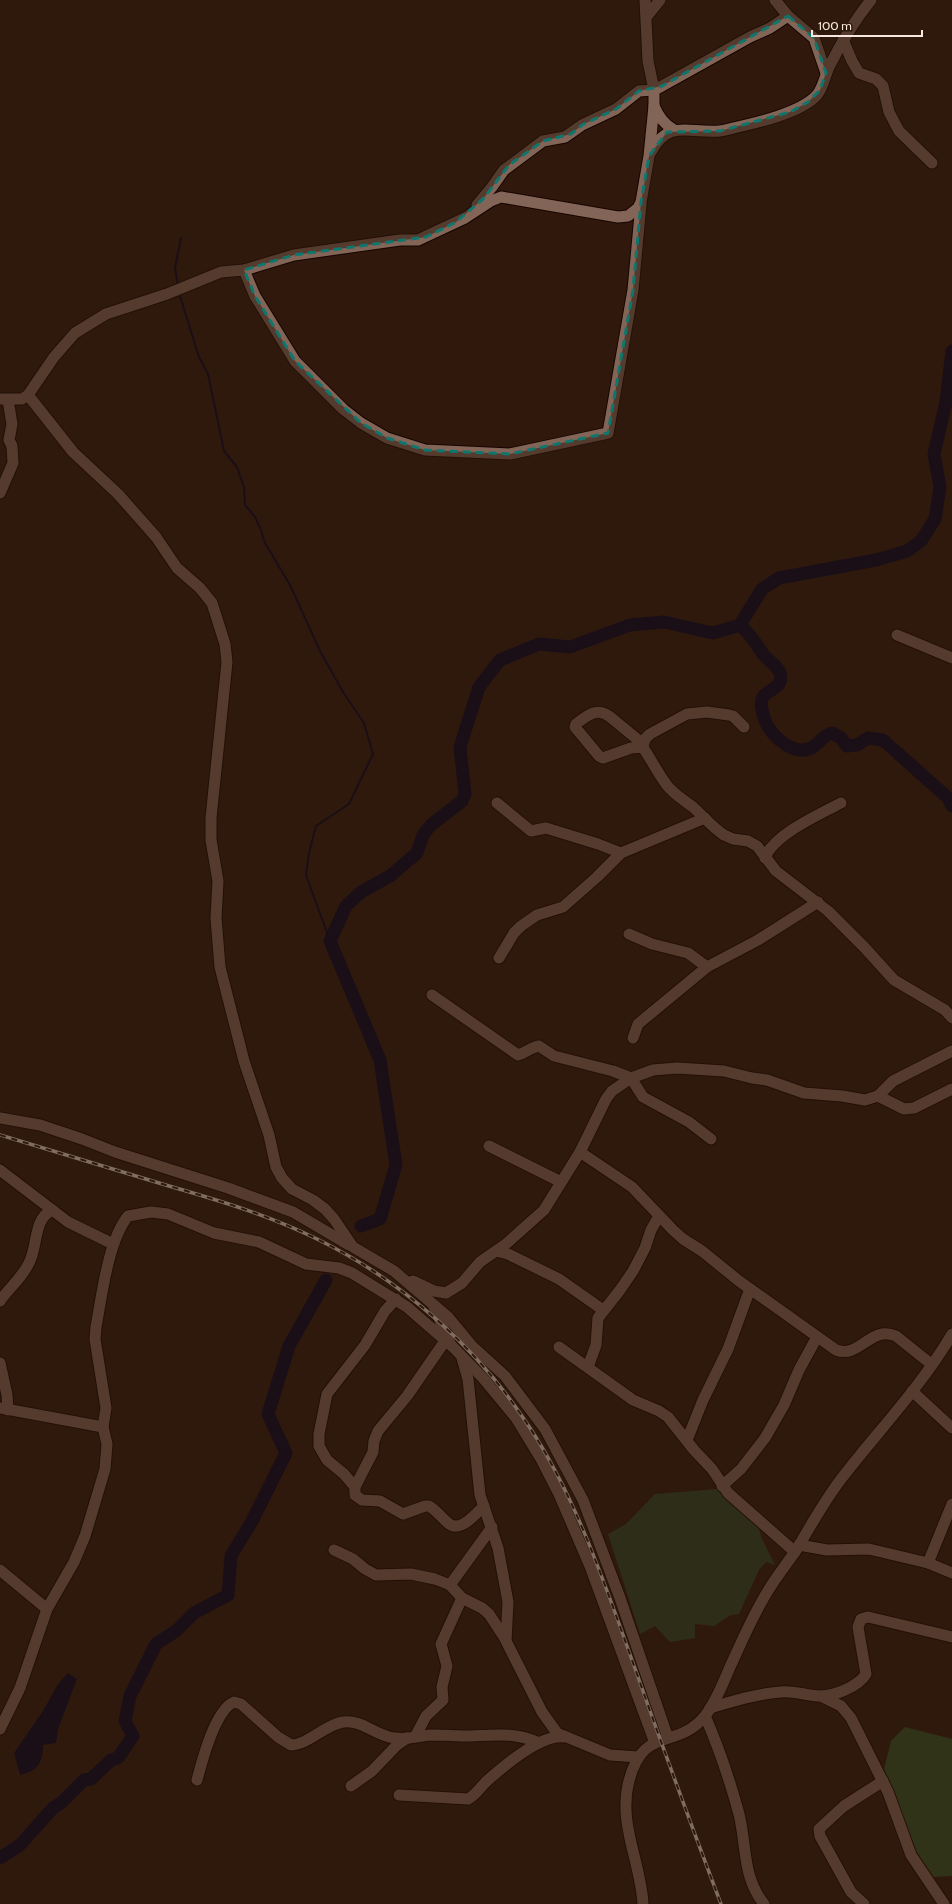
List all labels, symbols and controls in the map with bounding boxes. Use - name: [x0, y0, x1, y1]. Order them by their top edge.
- scale bar: [812, 12, 922, 38]
- text: 100 m: [818, 18, 852, 33]

